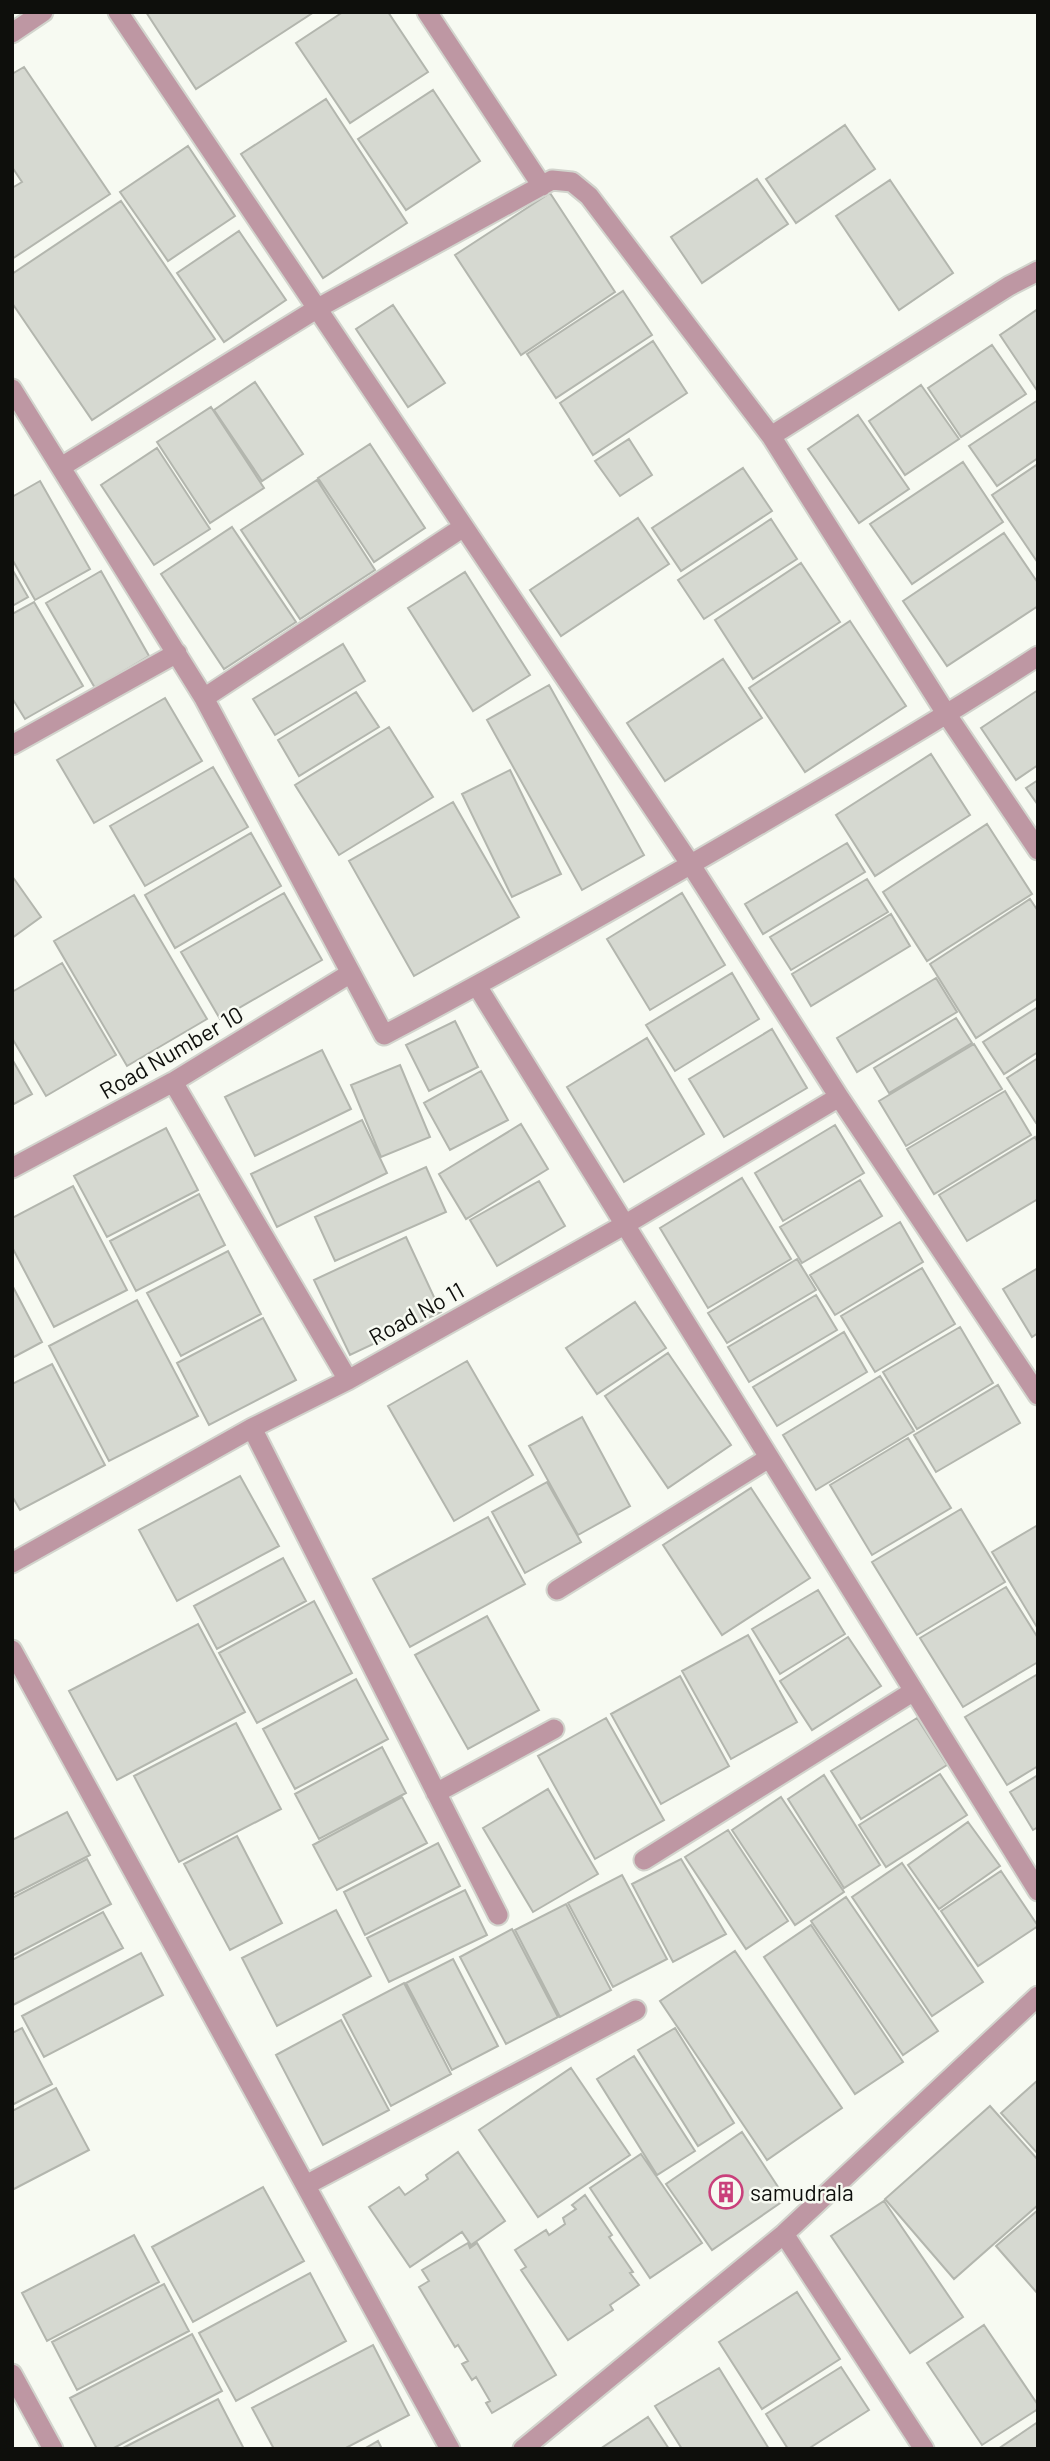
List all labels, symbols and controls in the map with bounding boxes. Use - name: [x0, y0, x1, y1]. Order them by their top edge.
- street label: Road Number 10: [94, 1000, 248, 1104]
- street label: Road No 11: [364, 1275, 468, 1351]
- building icon: samudrala: [707, 2173, 745, 2211]
- place label: samudrala: [750, 2178, 854, 2206]

